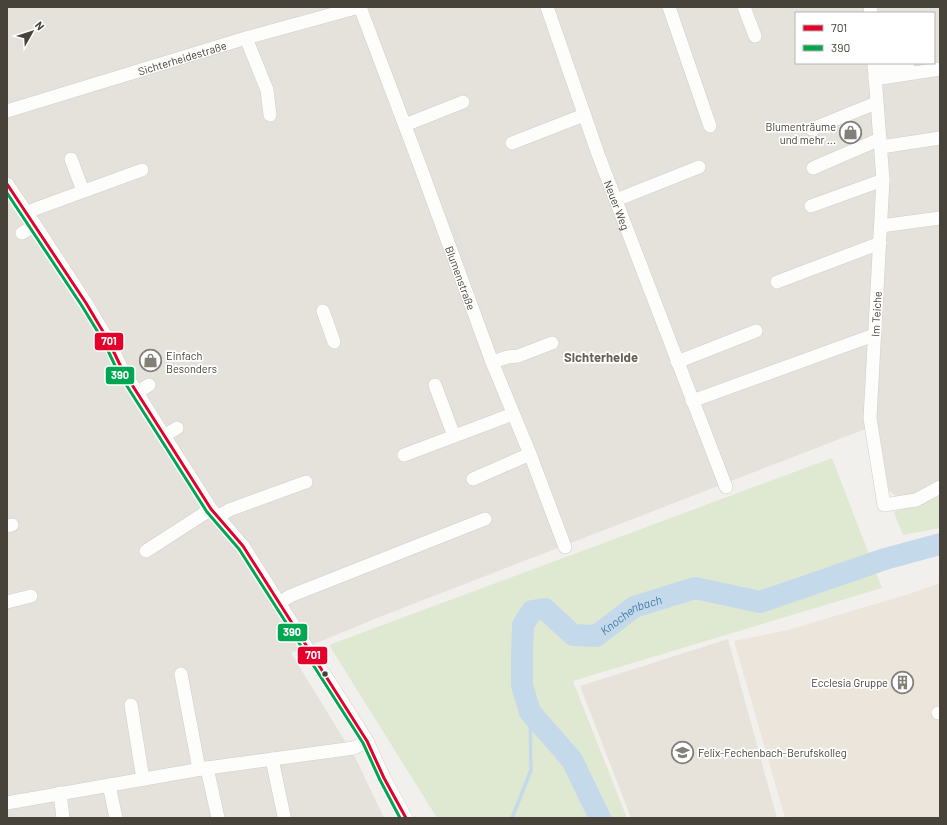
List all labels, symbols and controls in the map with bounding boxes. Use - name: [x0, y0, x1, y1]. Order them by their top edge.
- north arrow: [12, 12, 52, 52]
- legend: [795, 12, 935, 64]
- text: N: [33, 18, 48, 32]
- text: 701: [831, 20, 847, 34]
- street label: Sichterheidestraße: [136, 38, 228, 77]
- text: 390: [831, 40, 850, 54]
- shop icon: Blumenträume und mehr ...: [838, 119, 864, 145]
- place label: Blumenträume und mehr ...: [765, 120, 836, 146]
- street label: Neuer Weg: [602, 178, 633, 232]
- street label: Blumenstraße: [443, 244, 479, 312]
- street label: Im Teiche: [868, 291, 884, 337]
- line badge: 701: [94, 332, 124, 351]
- text: 701: [101, 334, 117, 347]
- shop icon: Einfach Besonders: [138, 348, 164, 374]
- place label: Einfach Besonders: [166, 349, 217, 375]
- district label: Sichterheide: [564, 349, 638, 365]
- line badge: 390: [105, 366, 135, 385]
- text: 390: [111, 368, 129, 381]
- water label: Knochenbach: [597, 592, 663, 637]
- line badge: 390: [277, 623, 308, 642]
- text: 390: [283, 625, 301, 638]
- line badge: 701: [297, 646, 328, 665]
- text: 701: [305, 648, 321, 661]
- unlabelled marker: [320, 669, 330, 679]
- building icon: Ecclesia Gruppe: [890, 669, 916, 695]
- place label: Ecclesia Gruppe: [811, 676, 888, 689]
- school or university icon: Felix-Fechenbach-Berufskolleg: [669, 739, 695, 765]
- place label: Felix-Fechenbach-Berufskolleg: [698, 746, 847, 759]

